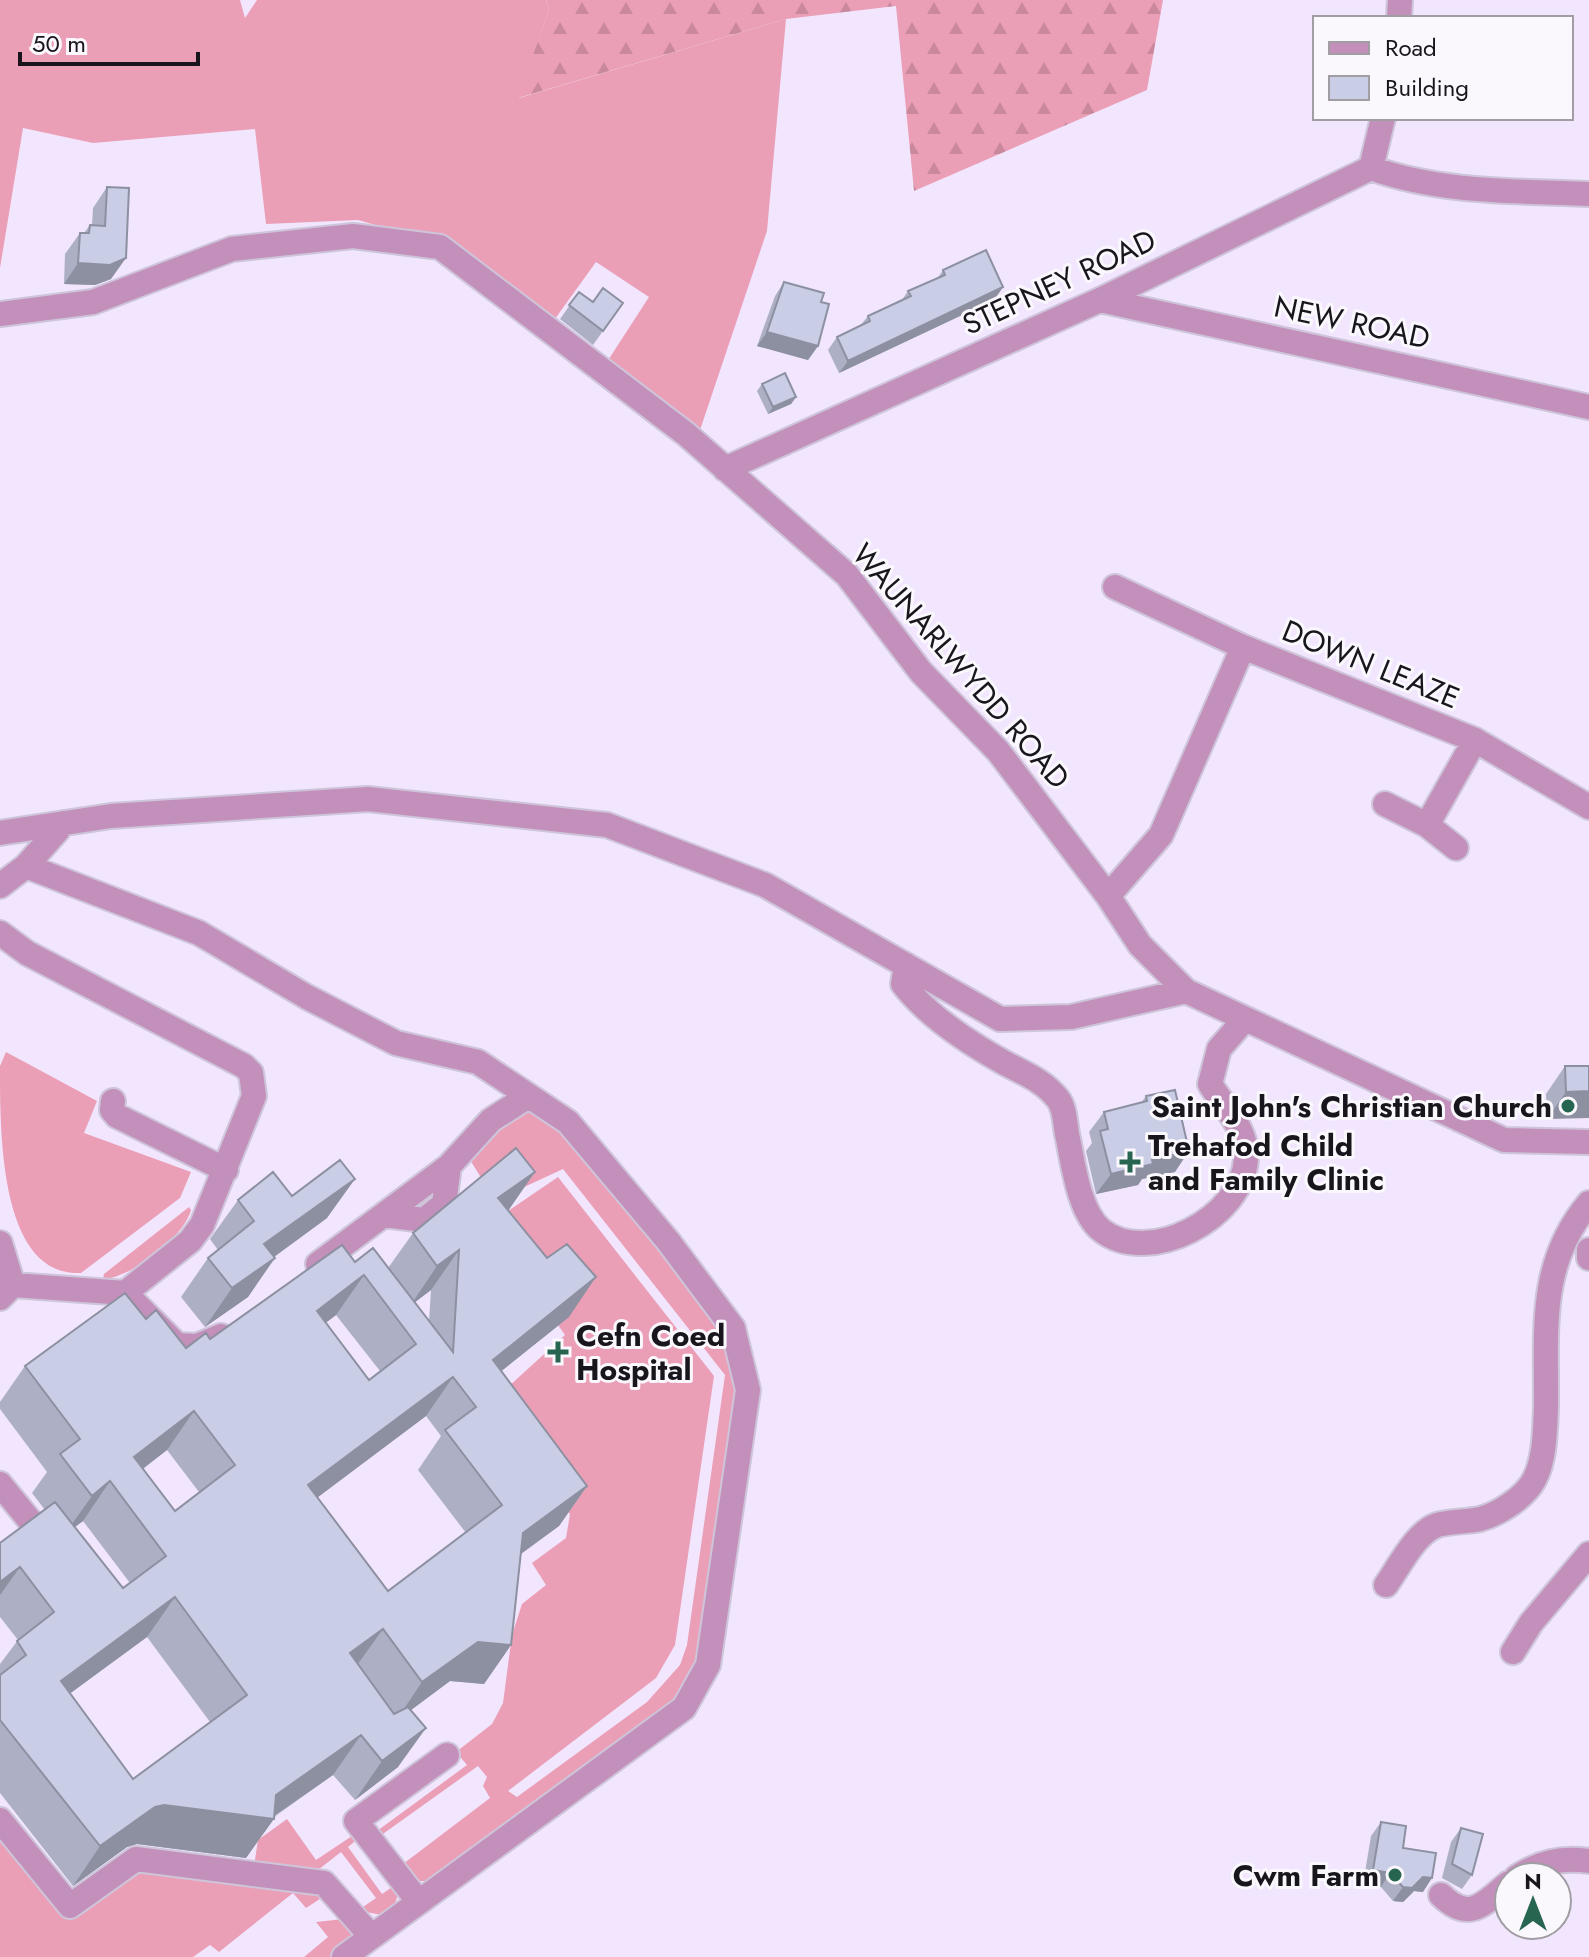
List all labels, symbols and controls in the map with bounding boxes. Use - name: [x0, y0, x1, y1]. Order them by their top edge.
- scale bar: [20, 16, 198, 66]
- legend: [1313, 16, 1573, 120]
- text: 50 m: [32, 26, 86, 61]
- text: Road: [1385, 30, 1437, 65]
- text: Building: [1385, 70, 1469, 105]
- street label: STEPNEY ROAD: [955, 218, 1163, 346]
- street label: NEW ROAD: [1270, 285, 1434, 359]
- street label: WAUNARLWYDD ROAD: [842, 534, 1080, 798]
- street label: DOWN LEAZE: [1276, 609, 1466, 719]
- place label: Saint John's Christian Church: [1151, 1085, 1552, 1128]
- marker: Saint John's Christian Church: [1559, 1097, 1577, 1115]
- place label: Trehafod Child and Family Clinic: [1148, 1124, 1384, 1201]
- marker: Trehafod Child and Family Clinic: [1119, 1151, 1141, 1173]
- place label: Cefn Coed Hospital: [576, 1314, 725, 1391]
- marker: Cefn Coed Hospital: [547, 1341, 569, 1363]
- place label: Cwm Farm: [1233, 1854, 1379, 1897]
- north arrow: [1493, 1861, 1573, 1941]
- text: N: [1524, 1865, 1542, 1897]
- marker: Cwm Farm: [1386, 1866, 1404, 1884]

